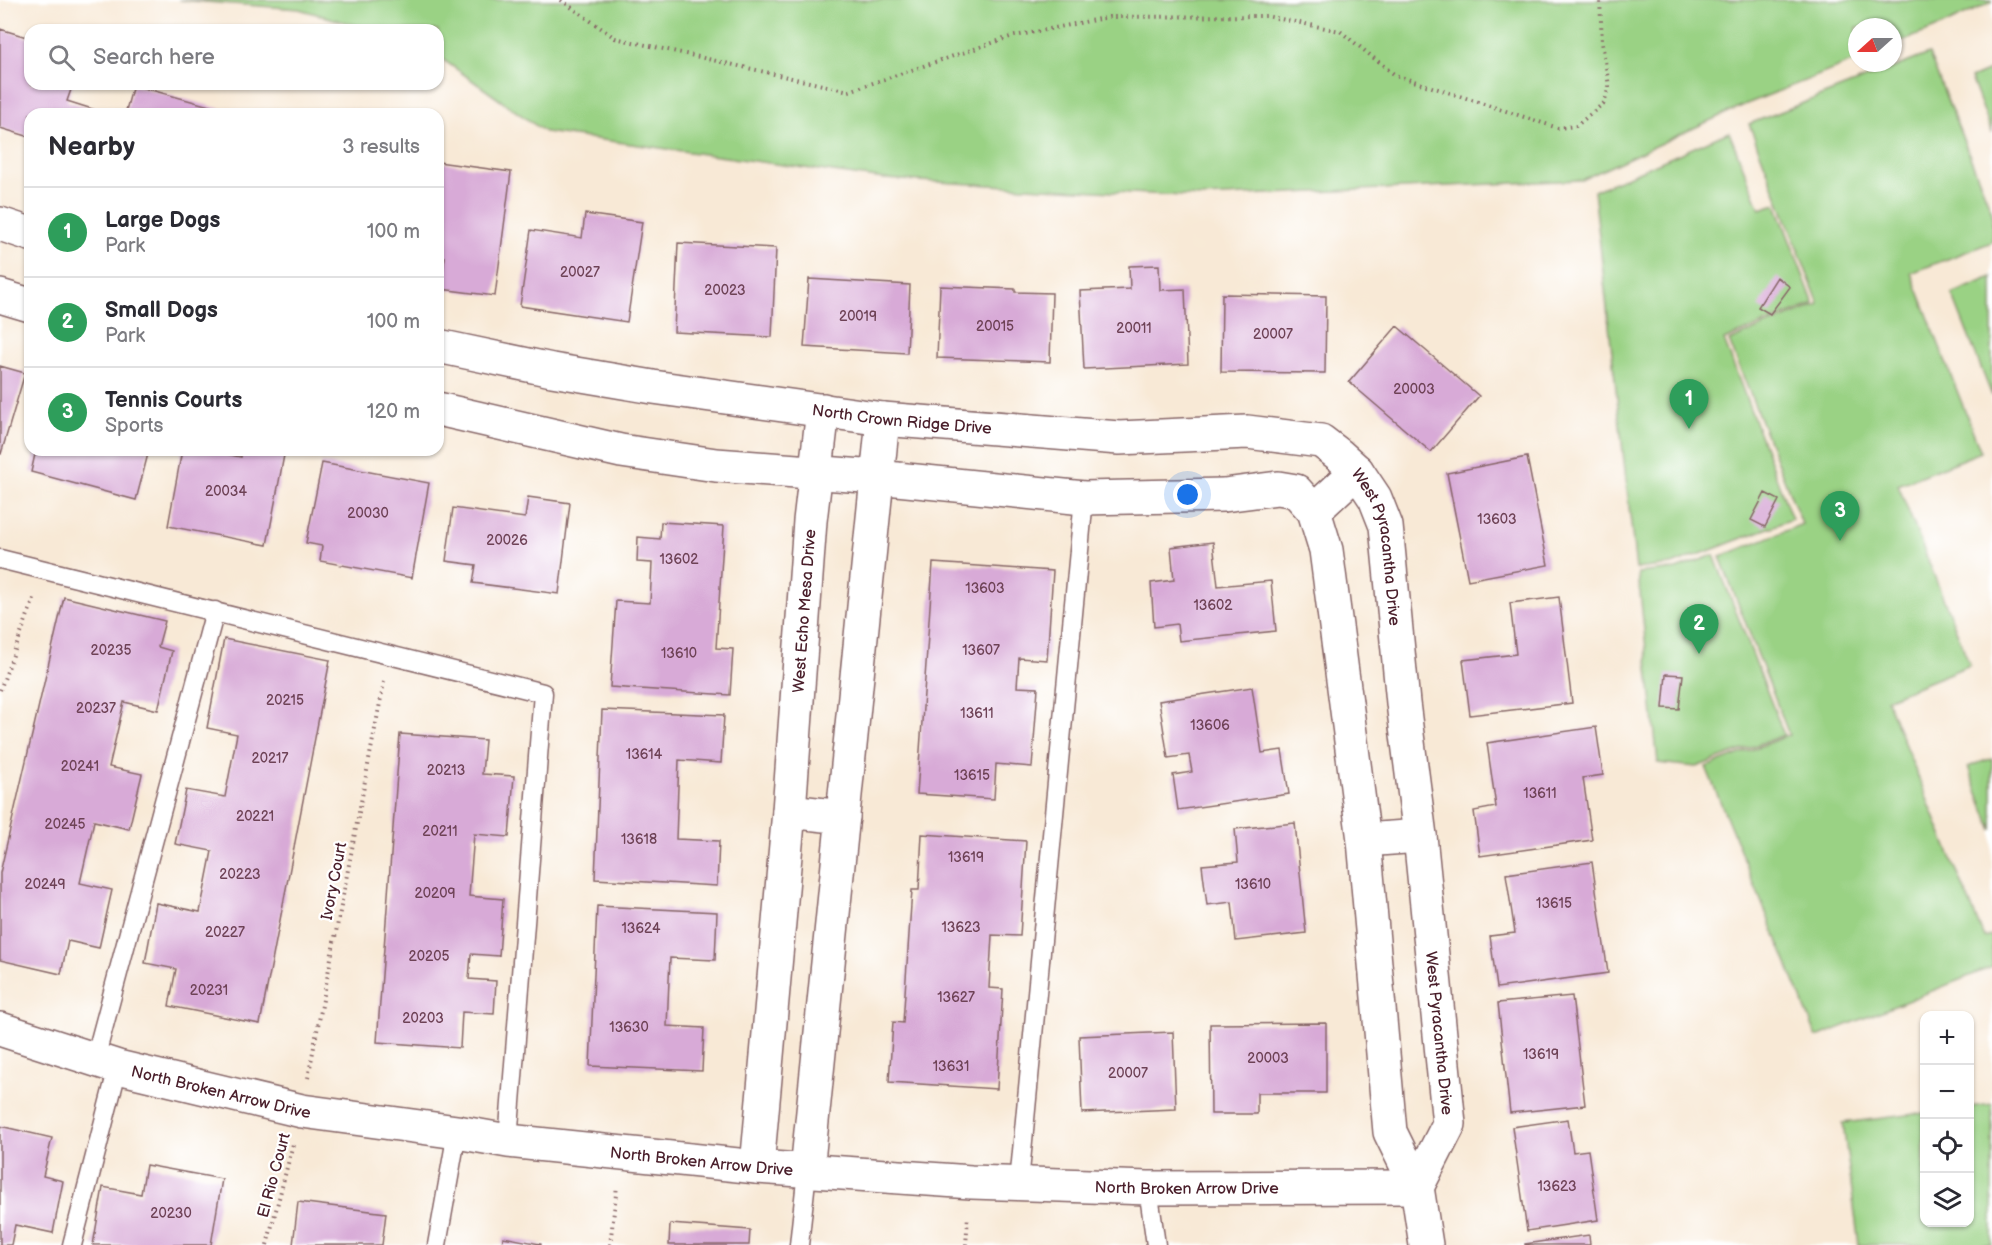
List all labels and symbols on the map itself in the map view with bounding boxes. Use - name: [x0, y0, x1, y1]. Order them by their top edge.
- north arrow: [1848, 18, 1902, 72]
- house number: 20027: [560, 264, 600, 281]
- house number: 20023: [704, 282, 746, 299]
- house number: 20019: [839, 308, 877, 325]
- house number: 20015: [976, 318, 1014, 335]
- house number: 20011: [1116, 320, 1152, 337]
- house number: 20007: [1253, 326, 1293, 343]
- pin: 1: [1670, 380, 1708, 429]
- house number: 20003: [1393, 381, 1435, 398]
- street label: North Crown Ridge Drive: [811, 401, 993, 439]
- street label: West Pyracantha Drive: [1347, 465, 1404, 627]
- your location: [1173, 480, 1202, 509]
- house number: 20034: [205, 483, 247, 500]
- pin: 3: [1820, 492, 1860, 541]
- house number: 20030: [347, 505, 389, 522]
- house number: 13603: [1477, 511, 1517, 528]
- street label: West Echo Mesa Drive: [790, 528, 820, 694]
- house number: 20026: [486, 532, 528, 549]
- house number: 13602: [659, 551, 699, 568]
- house number: 13603: [965, 580, 1005, 597]
- house number: 13602: [1193, 597, 1233, 614]
- pin: 2: [1680, 604, 1718, 654]
- house number: 20235: [90, 642, 132, 659]
- house number: 13607: [962, 642, 1000, 659]
- house number: 13610: [661, 645, 697, 662]
- house number: 20215: [266, 692, 304, 709]
- house number: 20237: [76, 700, 116, 717]
- house number: 13611: [960, 705, 994, 722]
- house number: 13606: [1190, 717, 1230, 734]
- house number: 13614: [626, 746, 663, 763]
- house number: 20217: [252, 750, 289, 767]
- house number: 20241: [61, 758, 99, 775]
- house number: 20213: [427, 762, 465, 779]
- house number: 13615: [954, 767, 990, 784]
- house number: 13611: [1523, 785, 1557, 802]
- house number: 20221: [236, 808, 274, 825]
- house number: 20245: [44, 816, 86, 833]
- house number: 20211: [422, 823, 458, 840]
- house number: 13618: [621, 831, 657, 848]
- street label: Ivory Court: [318, 841, 351, 922]
- house number: 13619: [948, 849, 984, 866]
- house number: 20223: [219, 866, 261, 883]
- house number: 20249: [24, 876, 66, 893]
- house number: 13610: [1235, 876, 1271, 893]
- house number: 20209: [414, 885, 456, 902]
- house number: 13615: [1536, 895, 1572, 912]
- house number: 13623: [941, 919, 981, 936]
- house number: 13624: [621, 920, 661, 937]
- house number: 20227: [205, 924, 245, 941]
- house number: 20205: [408, 948, 450, 965]
- street label: West Pyracantha Drive: [1421, 951, 1456, 1116]
- house number: 20231: [190, 982, 228, 999]
- house number: 13627: [937, 989, 975, 1006]
- house number: 20203: [402, 1010, 444, 1027]
- house number: 13630: [609, 1019, 649, 1036]
- house number: 13619: [1523, 1046, 1559, 1063]
- house number: 20003: [1247, 1050, 1289, 1067]
- house number: 13631: [933, 1058, 969, 1075]
- street label: North Broken Arrow Drive: [129, 1062, 312, 1123]
- house number: 20007: [1108, 1065, 1148, 1082]
- street label: El Rio Court: [254, 1131, 295, 1220]
- street label: North Broken Arrow Drive: [609, 1144, 794, 1181]
- street label: North Broken Arrow Drive: [1094, 1178, 1279, 1199]
- house number: 13623: [1537, 1178, 1577, 1195]
- house number: 20230: [150, 1205, 192, 1222]

